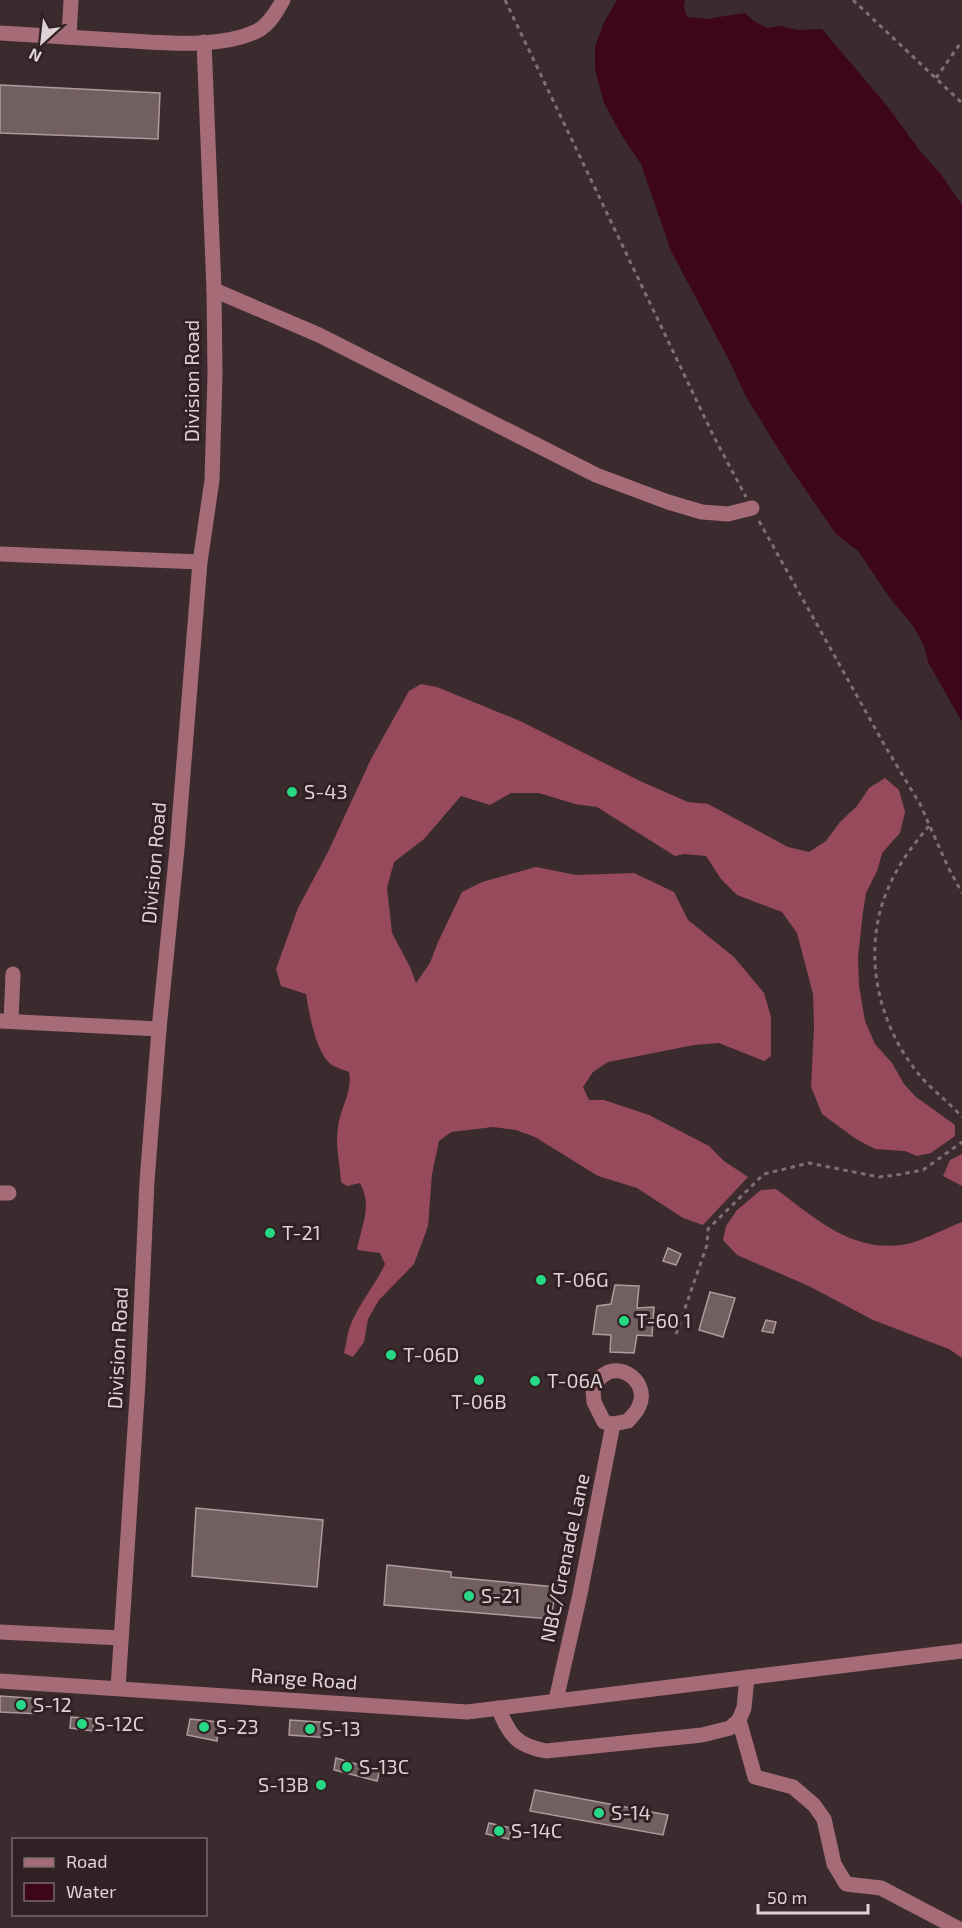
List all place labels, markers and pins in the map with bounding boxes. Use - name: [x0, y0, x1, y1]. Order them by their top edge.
- place label: S-43: [304, 779, 348, 803]
- marker: S-43: [285, 785, 299, 799]
- place label: T-21: [282, 1220, 321, 1244]
- marker: T-21: [263, 1226, 277, 1240]
- place label: T-06G: [553, 1267, 609, 1291]
- marker: T-06G: [534, 1273, 548, 1287]
- place label: T-60 1: [636, 1308, 691, 1332]
- marker: T-60 1: [617, 1314, 631, 1328]
- place label: T-06D: [403, 1342, 459, 1366]
- marker: T-06D: [384, 1348, 398, 1362]
- place label: T-06A: [547, 1368, 603, 1392]
- marker: T-06B: [472, 1373, 486, 1387]
- marker: T-06A: [528, 1374, 542, 1388]
- place label: T-06B: [451, 1389, 507, 1413]
- place label: S-21: [481, 1583, 520, 1607]
- marker: S-21: [462, 1589, 476, 1603]
- place label: S-12: [33, 1692, 72, 1716]
- marker: S-12: [14, 1698, 28, 1712]
- place label: S-12C: [94, 1711, 144, 1735]
- place label: S-23: [216, 1714, 259, 1738]
- place label: S-13: [322, 1716, 361, 1740]
- marker: S-12C: [75, 1717, 89, 1731]
- marker: S-23: [197, 1720, 211, 1734]
- marker: S-13: [303, 1722, 317, 1736]
- place label: S-13C: [359, 1754, 409, 1778]
- marker: S-13C: [340, 1760, 354, 1774]
- place label: S-13B: [258, 1772, 309, 1796]
- marker: S-13B: [314, 1778, 328, 1792]
- place label: S-14: [611, 1800, 651, 1824]
- marker: S-14: [592, 1806, 606, 1820]
- place label: S-14C: [511, 1818, 562, 1842]
- marker: S-14C: [492, 1824, 506, 1838]

